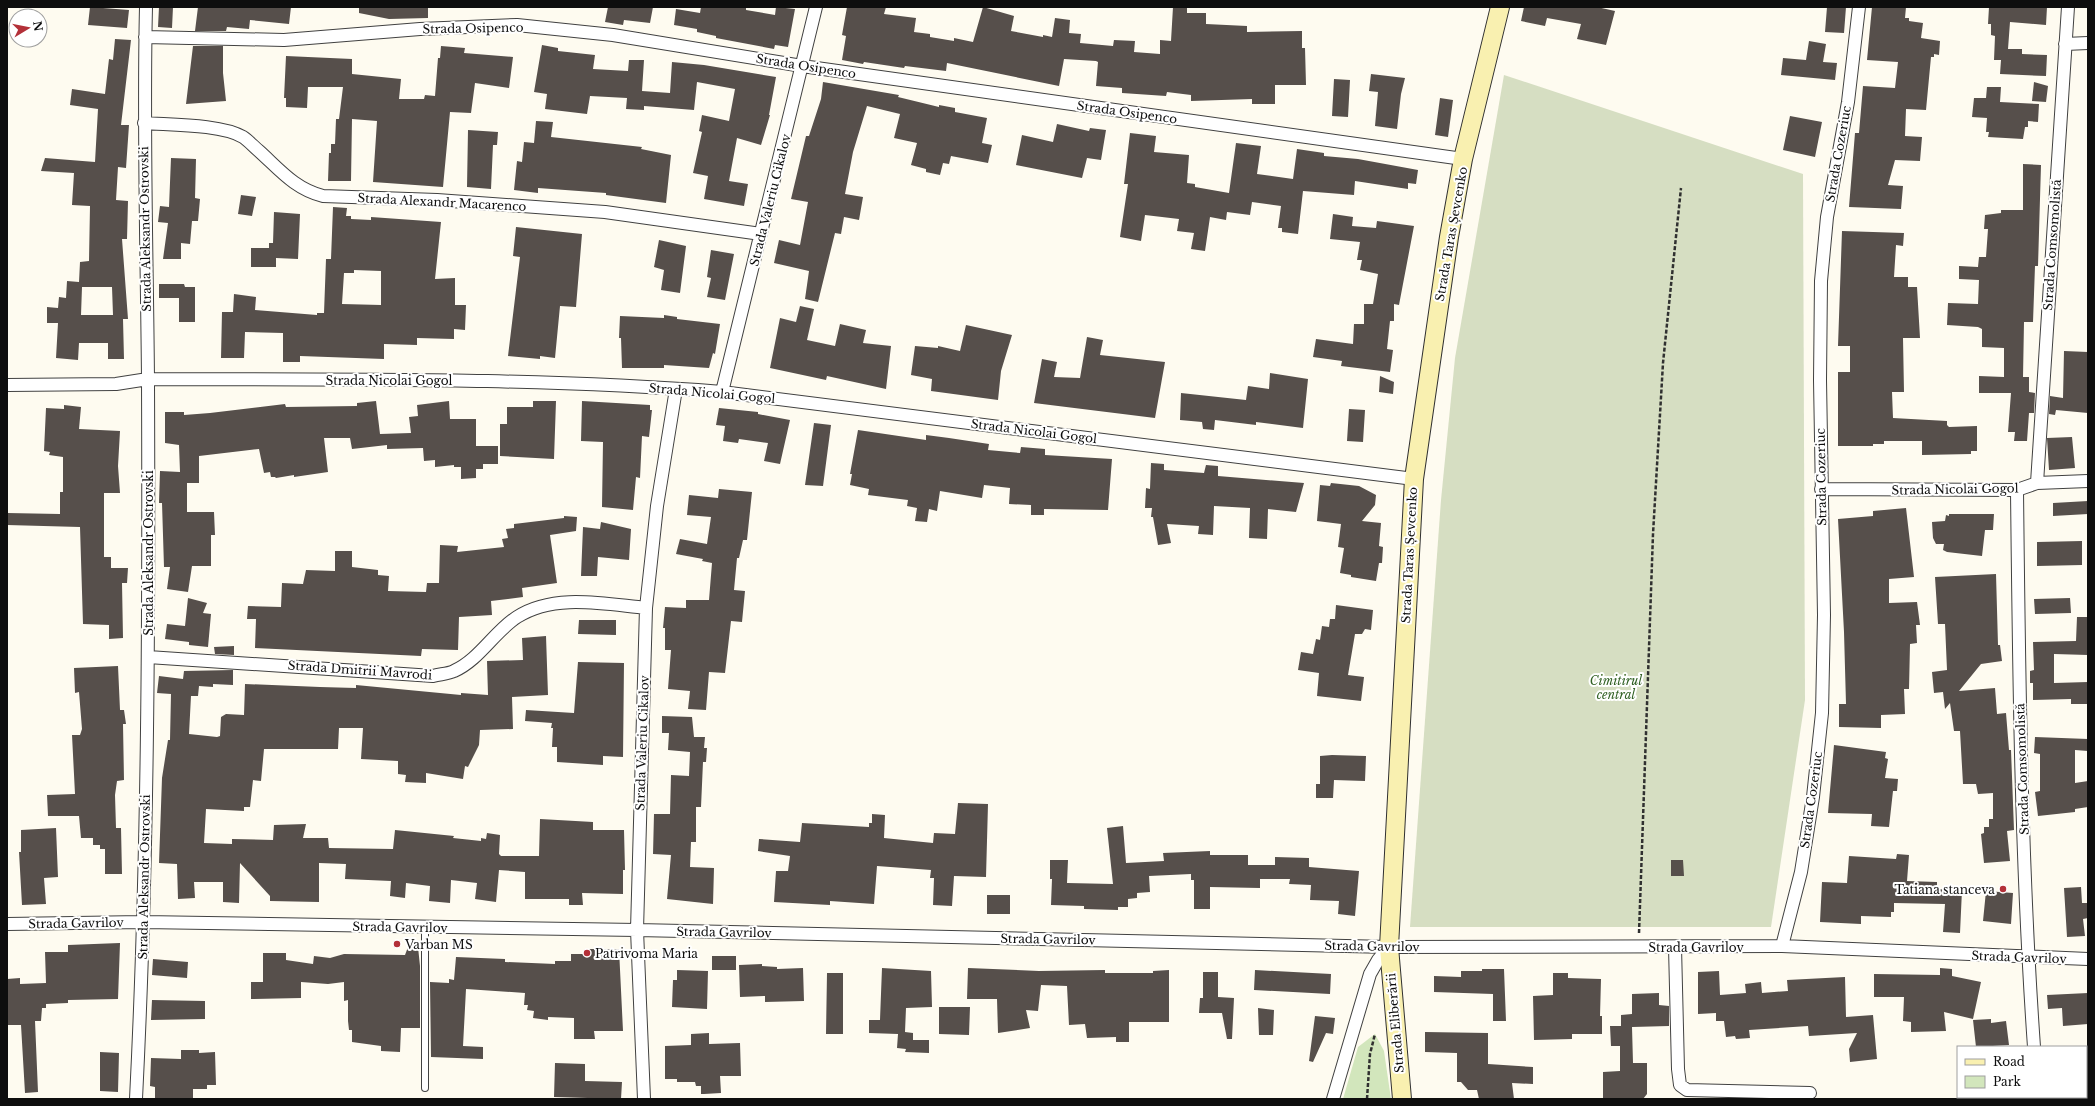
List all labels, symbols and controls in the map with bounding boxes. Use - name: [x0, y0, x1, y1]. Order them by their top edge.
- north arrow: [8, 8, 48, 48]
- text: N: [30, 20, 46, 33]
- street label: Strada Osipenco: [422, 20, 524, 36]
- street label: Strada Osipenco: [755, 51, 857, 81]
- street label: Strada Osipenco: [1076, 98, 1178, 126]
- street label: Strada Cozeriuc: [1822, 104, 1854, 204]
- street label: Strada Valeriu Cikalov: [746, 132, 794, 268]
- street label: Strada Aleksandr Ostrovski: [136, 146, 154, 312]
- street label: Strada Taras Șevcenko: [1432, 165, 1471, 303]
- street label: Strada Comsomolistă: [2040, 178, 2064, 311]
- street label: Strada Alexandr Macarenco: [357, 190, 527, 214]
- street label: Strada Nicolai Gogol: [326, 373, 453, 388]
- street label: Strada Nicolai Gogol: [648, 380, 776, 406]
- street label: Strada Nicolai Gogol: [970, 416, 1098, 446]
- street label: Strada Cozeriuc: [1813, 427, 1829, 526]
- street label: Strada Aleksandr Ostrovski: [141, 470, 156, 636]
- street label: Strada Nicolai Gogol: [1891, 480, 2019, 498]
- street label: Strada Taras Șevcenko: [1398, 486, 1421, 624]
- street label: Strada Dmitrii Mavrodi: [287, 657, 433, 683]
- park label: Cimitirul central: [1590, 673, 1642, 702]
- street label: Strada Valeriu Cikalov: [632, 674, 652, 811]
- street label: Strada Comsomolistă: [2012, 703, 2032, 835]
- street label: Strada Cozeriuc: [1797, 750, 1825, 850]
- street label: Strada Aleksandr Ostrovski: [135, 794, 153, 960]
- place label: Tatiana stanceva: [1895, 882, 1995, 897]
- marker: Tatiana stanceva: [1998, 884, 2008, 894]
- street label: Strada Gavrilov: [28, 915, 125, 931]
- street label: Strada Gavrilov: [352, 919, 449, 935]
- street label: Strada Gavrilov: [676, 924, 773, 940]
- street label: Strada Gavrilov: [1000, 931, 1097, 947]
- place label: Varban MS: [404, 937, 473, 952]
- street label: Strada Gavrilov: [1324, 938, 1421, 954]
- marker: Varban MS: [392, 939, 402, 949]
- street label: Strada Gavrilov: [1648, 940, 1744, 955]
- place label: Patrivoma Maria: [595, 946, 698, 961]
- marker: Patrivoma Maria: [582, 948, 592, 958]
- street label: Strada Gavrilov: [1971, 948, 2068, 966]
- street label: Strada Eliberării: [1383, 972, 1407, 1074]
- legend: [1957, 1046, 2087, 1098]
- text: Road: [1993, 1054, 2025, 1069]
- text: Park: [1993, 1074, 2021, 1089]

